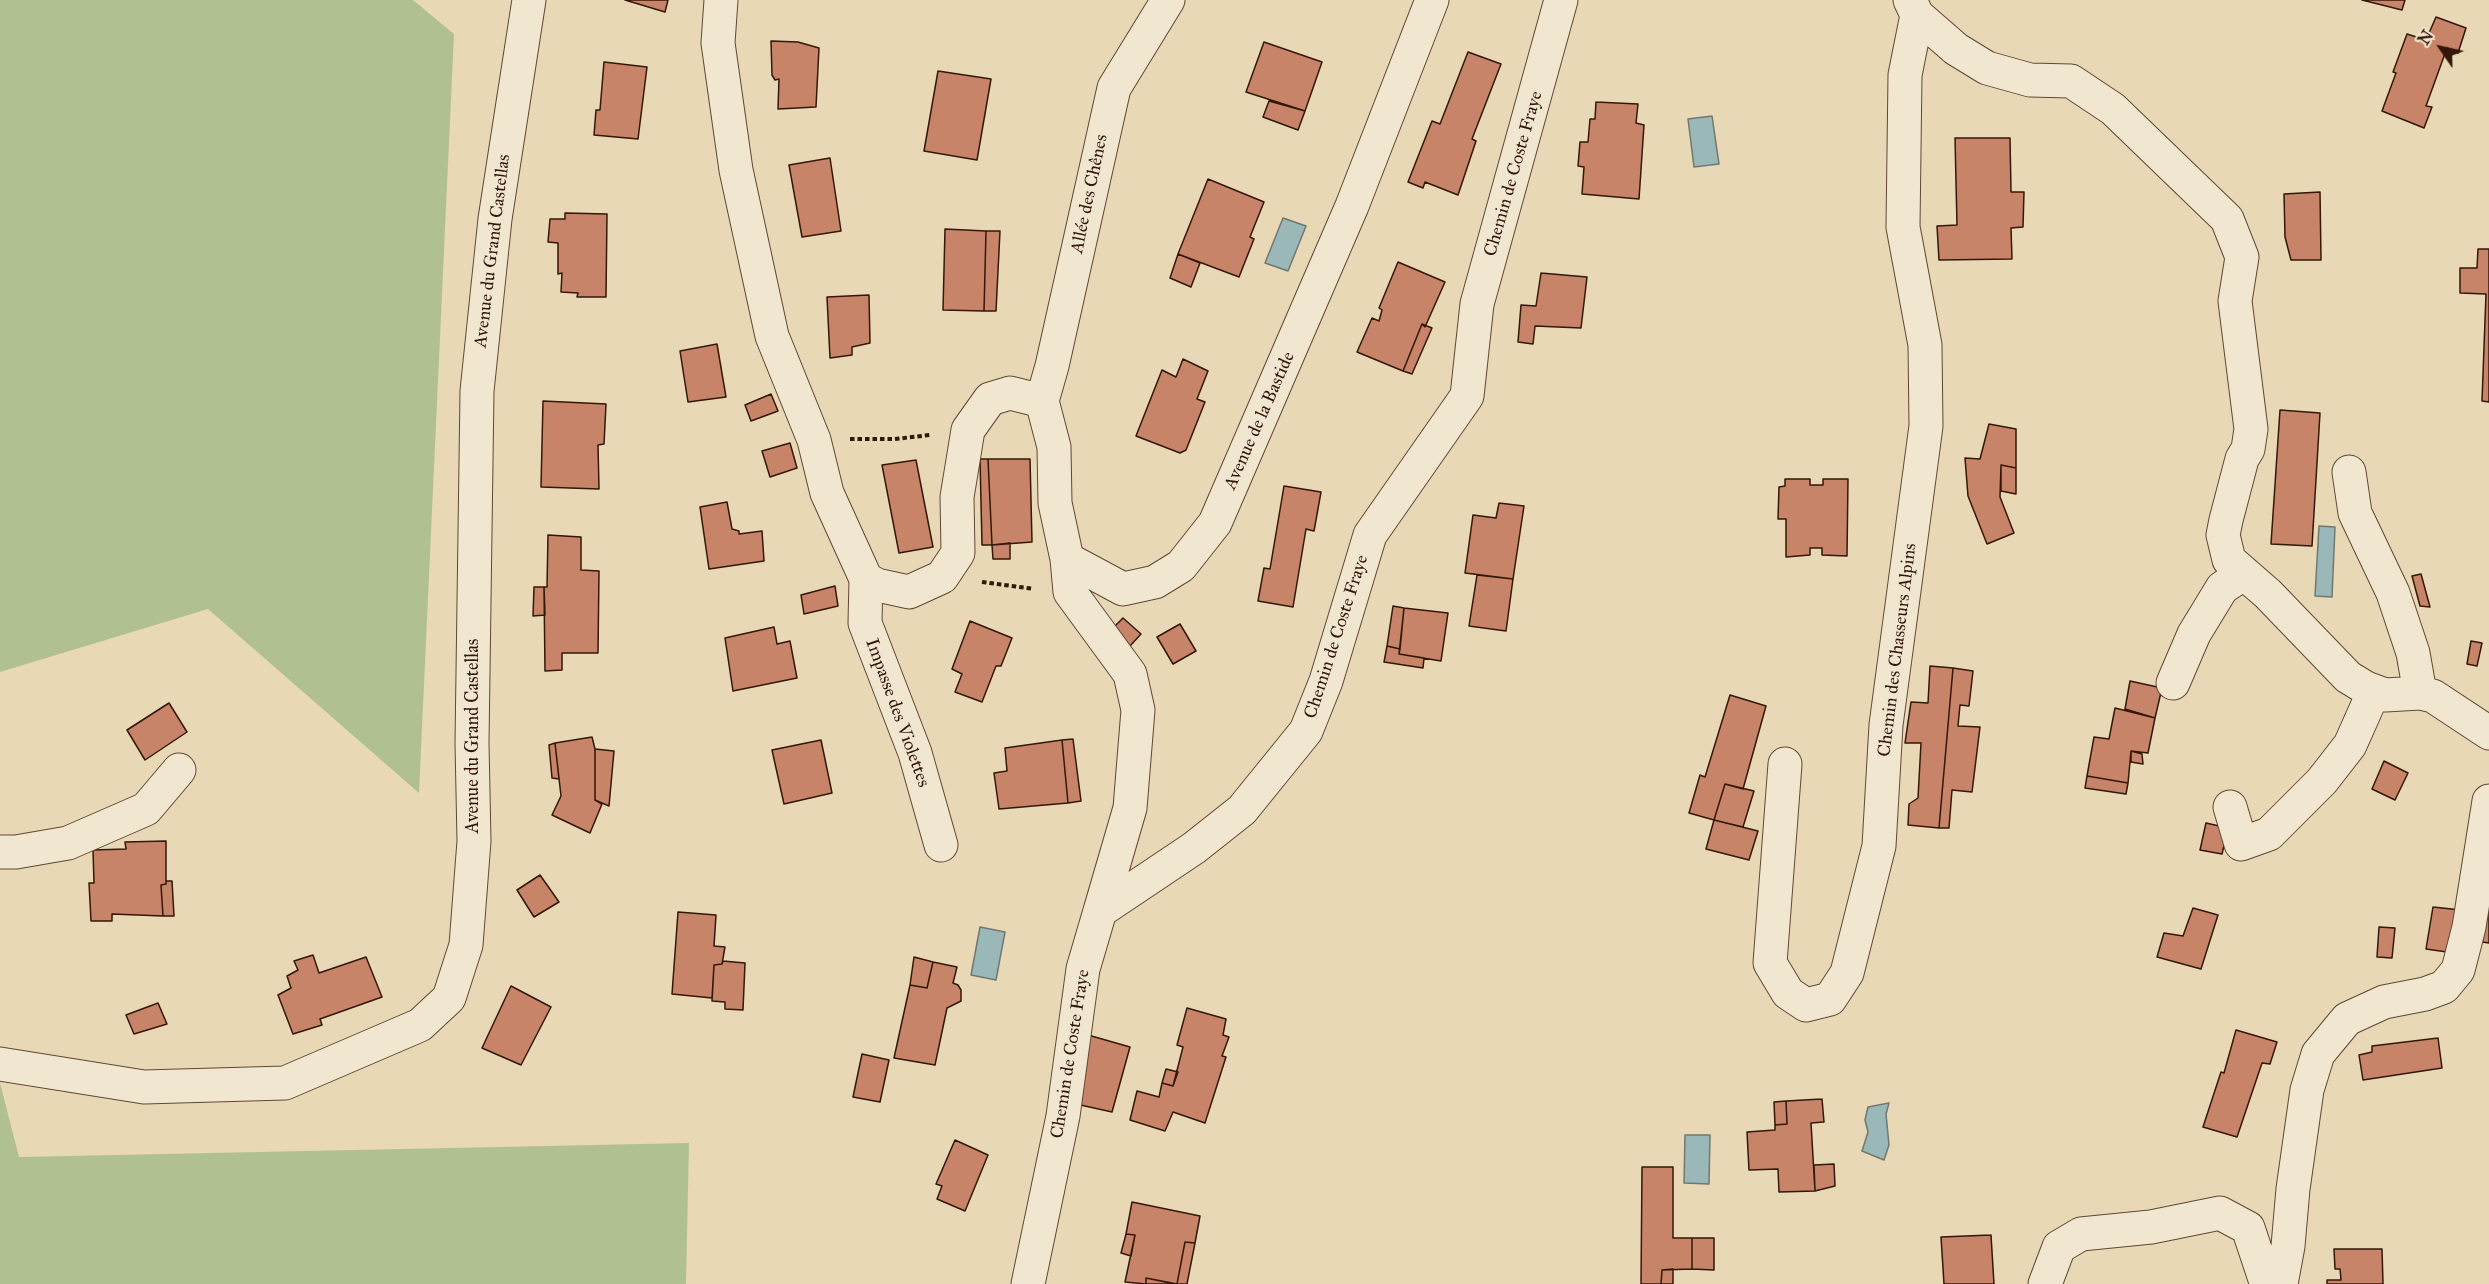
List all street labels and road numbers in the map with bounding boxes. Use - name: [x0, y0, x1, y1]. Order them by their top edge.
- street label: Chemin de Coste Fraye: [1480, 89, 1548, 259]
- street label: Allée des Chênes: [1067, 132, 1113, 256]
- street label: Avenue du Grand Castellas: [470, 153, 516, 349]
- street label: Avenue de la Bastide: [1220, 349, 1300, 493]
- street label: Chemin des Chasseurs Alpins: [1874, 542, 1922, 758]
- street label: Chemin de Coste Fraye: [1300, 552, 1374, 722]
- street label: Impasse des Violettes: [860, 636, 934, 790]
- street label: Avenue du Grand Castellas: [463, 639, 485, 833]
- street label: Chemin de Coste Fraye: [1047, 968, 1095, 1140]

